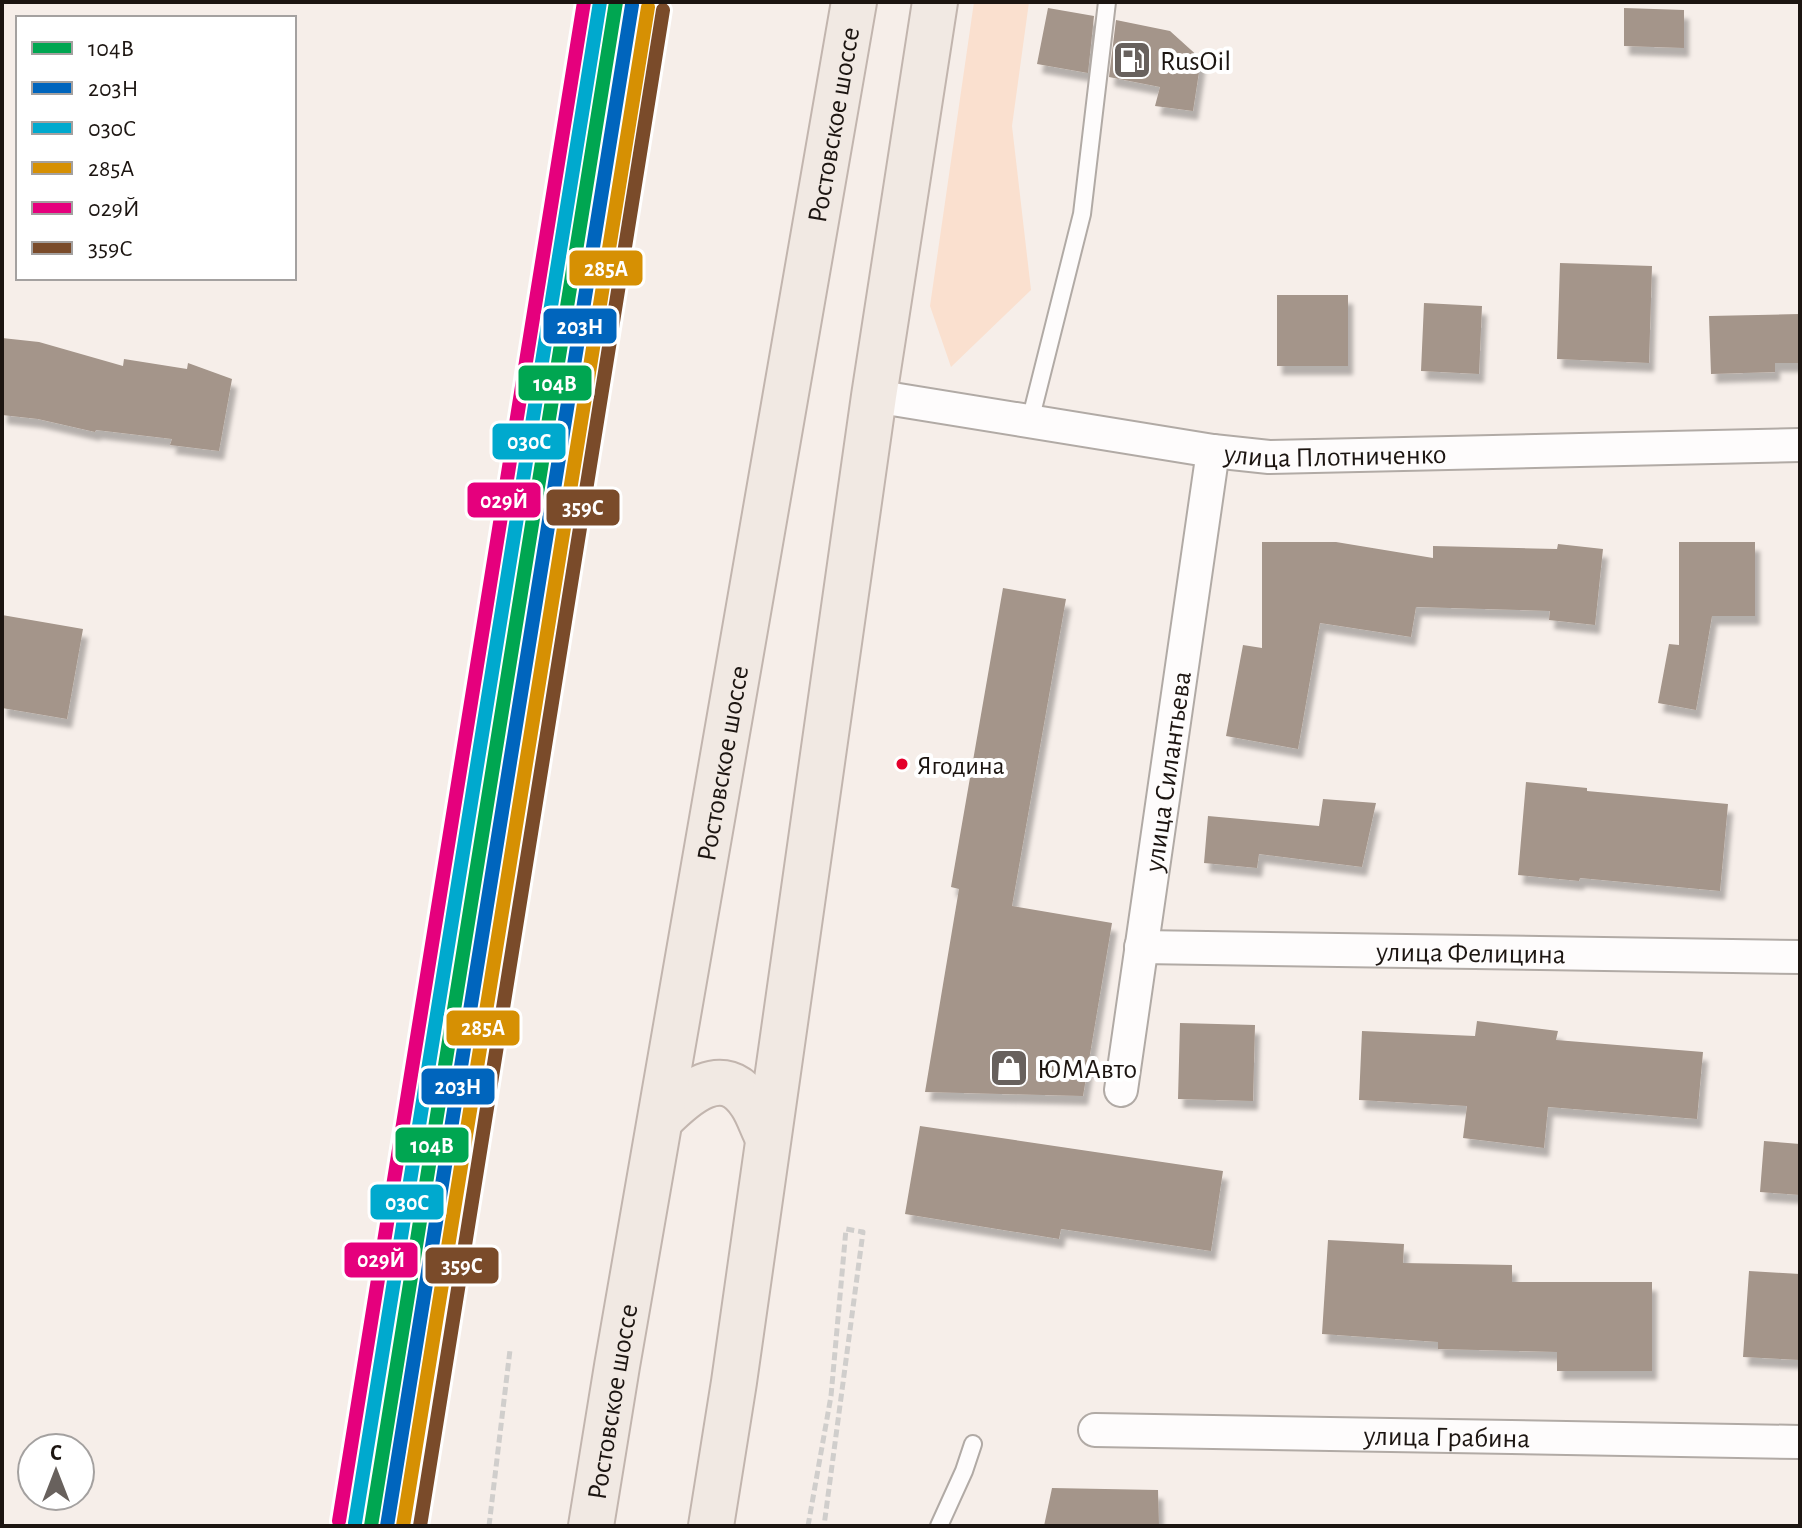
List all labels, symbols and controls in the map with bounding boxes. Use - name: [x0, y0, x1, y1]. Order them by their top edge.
- legend: [16, 16, 296, 280]
- street label: Ростовское шоссе: [804, 25, 865, 225]
- text: 104В: [88, 37, 134, 61]
- fuel station icon: RusOil: [1111, 39, 1153, 81]
- place label: RusOil: [1160, 48, 1231, 76]
- text: 203Н: [88, 77, 139, 101]
- text: 030C: [88, 117, 136, 141]
- text: 285А: [88, 157, 134, 181]
- text: 029Й: [88, 197, 140, 221]
- text: 359С: [88, 237, 133, 261]
- line badge: 285А: [568, 249, 644, 287]
- text: 285А: [584, 258, 628, 280]
- line badge: 203Н: [542, 307, 618, 345]
- text: 203Н: [557, 316, 603, 338]
- line badge: 104В: [517, 364, 593, 402]
- text: 104В: [533, 373, 577, 395]
- line badge: 030C: [491, 422, 567, 461]
- text: 030C: [507, 431, 552, 453]
- street label: улица Плотниченко: [1222, 440, 1447, 473]
- line badge: 029Й: [466, 481, 542, 519]
- text: 029Й: [480, 488, 528, 512]
- line badge: 359С: [545, 488, 621, 527]
- text: 359С: [562, 497, 604, 519]
- street label: Ростовское шоссе: [693, 663, 754, 863]
- street label: улица Силантьева: [1140, 669, 1197, 875]
- place label: Ягодина: [917, 753, 1005, 779]
- marker: Ягодина: [894, 756, 910, 772]
- street label: улица Фелицина: [1375, 939, 1566, 969]
- line badge: 285А: [445, 1009, 521, 1047]
- text: 285А: [461, 1017, 505, 1039]
- shop icon: ЮМАвто: [988, 1047, 1030, 1089]
- place label: ЮМАвто: [1037, 1056, 1137, 1084]
- line badge: 203Н: [420, 1067, 496, 1106]
- text: 203Н: [435, 1076, 481, 1098]
- line badge: 104В: [394, 1126, 470, 1164]
- text: 104В: [410, 1135, 454, 1157]
- line badge: 030C: [369, 1183, 445, 1221]
- text: 030C: [385, 1192, 430, 1214]
- line badge: 029Й: [343, 1241, 419, 1279]
- line badge: 359С: [424, 1246, 500, 1285]
- text: 029Й: [357, 1247, 405, 1271]
- text: 359С: [441, 1255, 483, 1277]
- street label: Ростовское шоссе: [583, 1302, 644, 1502]
- street label: улица Грабина: [1362, 1423, 1531, 1453]
- north arrow: [16, 1432, 96, 1512]
- text: С: [50, 1442, 62, 1464]

